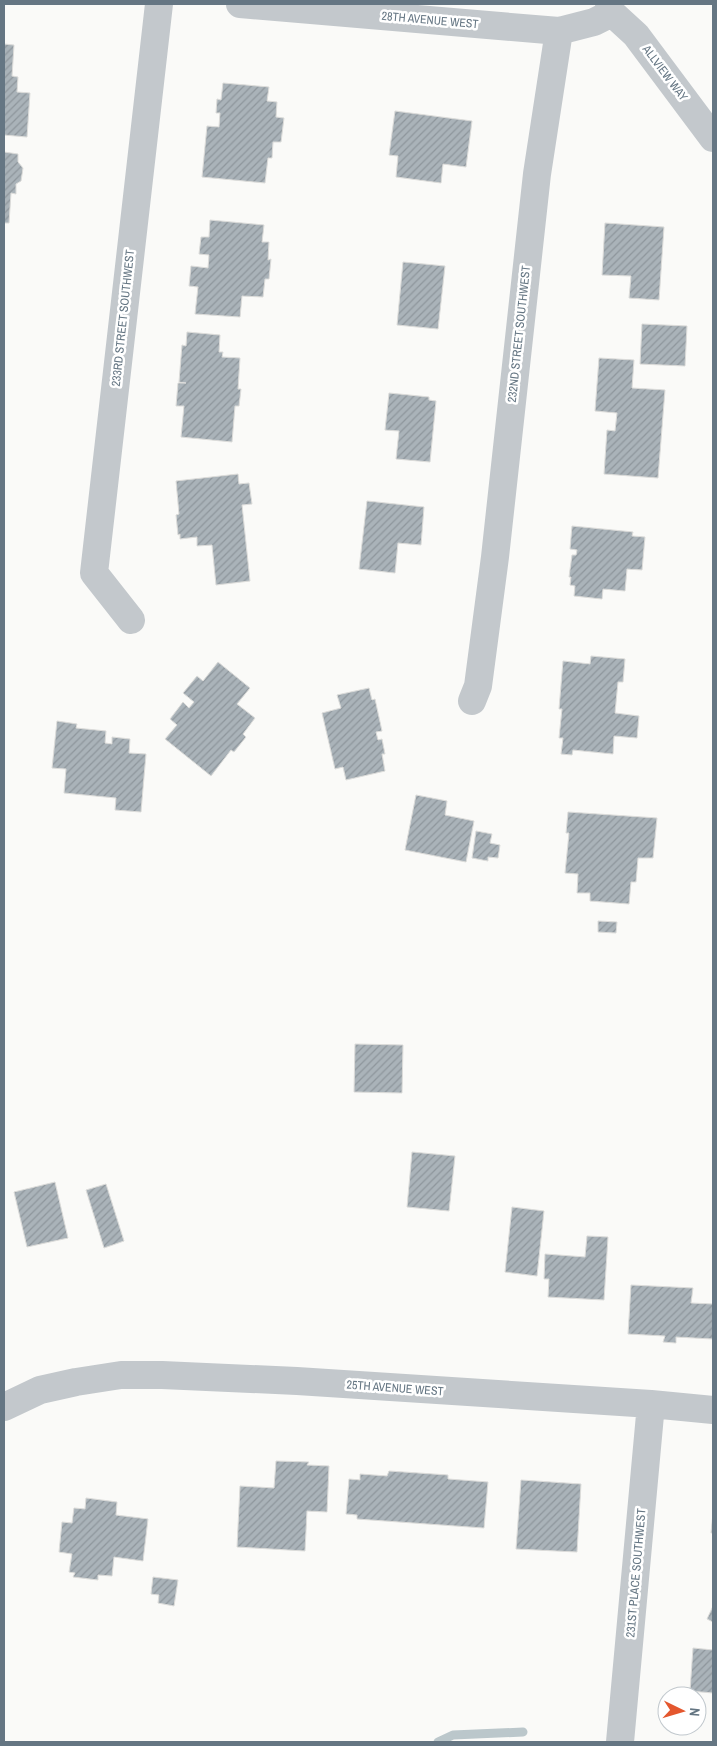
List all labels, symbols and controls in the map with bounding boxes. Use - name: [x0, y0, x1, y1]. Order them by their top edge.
- street label: 28TH AVENUE WEST: [381, 8, 479, 32]
- street label: ALLVIEW WAY: [638, 41, 692, 105]
- street label: 233RD STREET SOUTHWEST: [108, 249, 138, 387]
- street label: 232ND STREET SOUTHWEST: [504, 265, 534, 403]
- street label: 25TH AVENUE WEST: [346, 1377, 444, 1399]
- street label: 231ST PLACE SOUTHWEST: [622, 1508, 650, 1638]
- north arrow: [657, 1686, 707, 1736]
- text: N: [686, 1707, 704, 1717]

